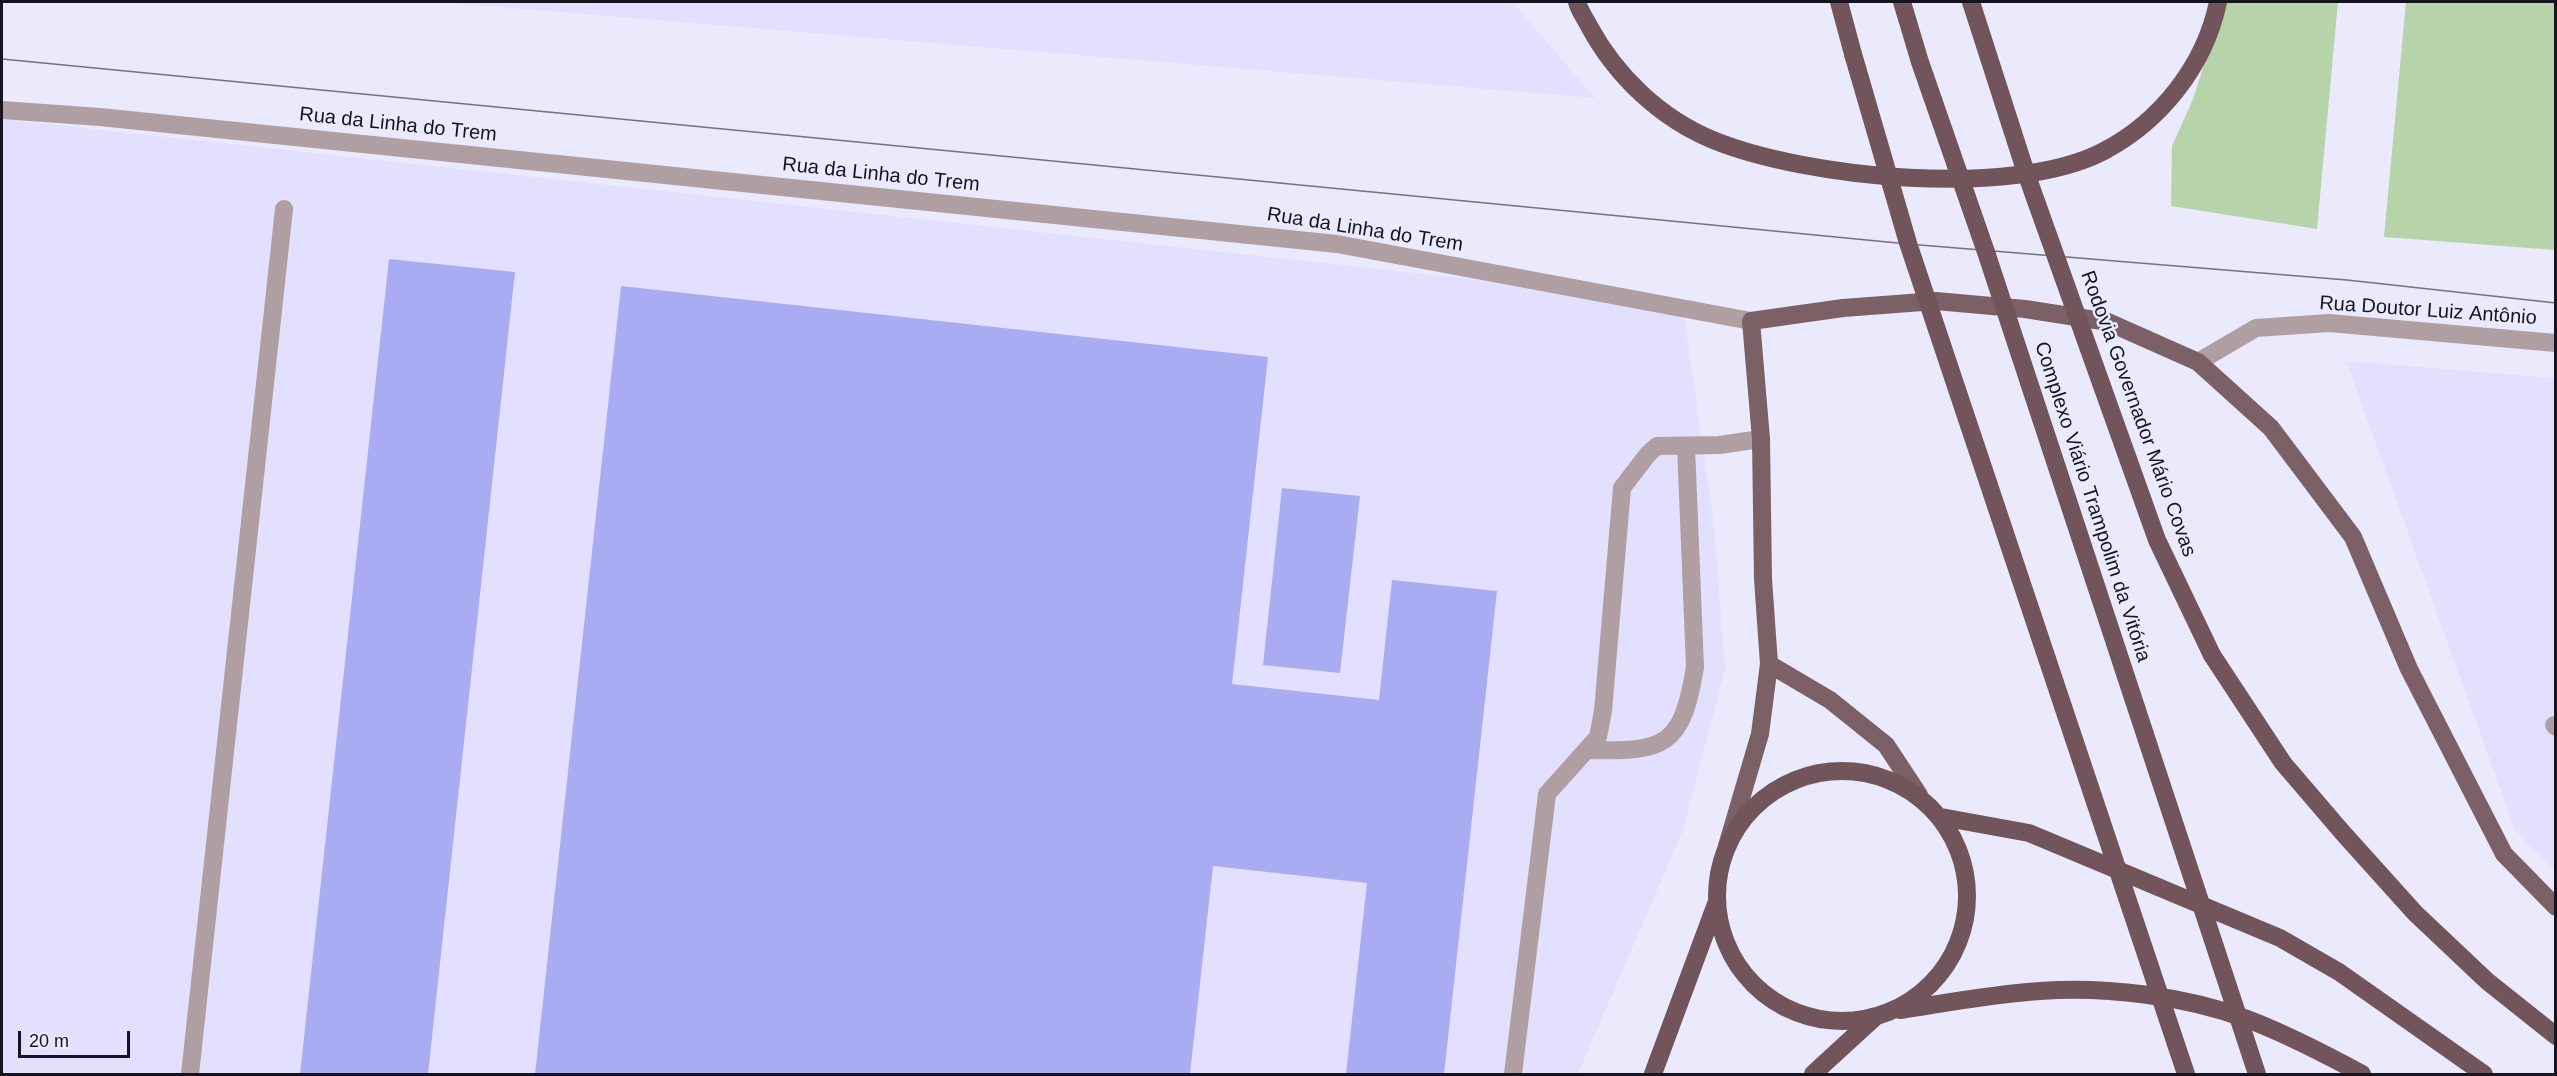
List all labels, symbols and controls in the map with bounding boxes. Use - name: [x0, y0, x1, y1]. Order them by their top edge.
- street label: Rua da Linha do Trem: [298, 103, 498, 147]
- street label: Rua da Linha do Trem: [781, 153, 981, 197]
- street label: Rua da Linha do Trem: [1265, 203, 1465, 257]
- street label: Rodovia Governador Mário Covas: [2075, 268, 2201, 560]
- street label: Rua Doutor Luiz Antônio: [2318, 291, 2538, 331]
- street label: Complexo Viário Trampolim da Vitória: [2029, 339, 2155, 665]
- scale bar: [21, 1019, 134, 1057]
- text: 20 m: [29, 1031, 69, 1051]

